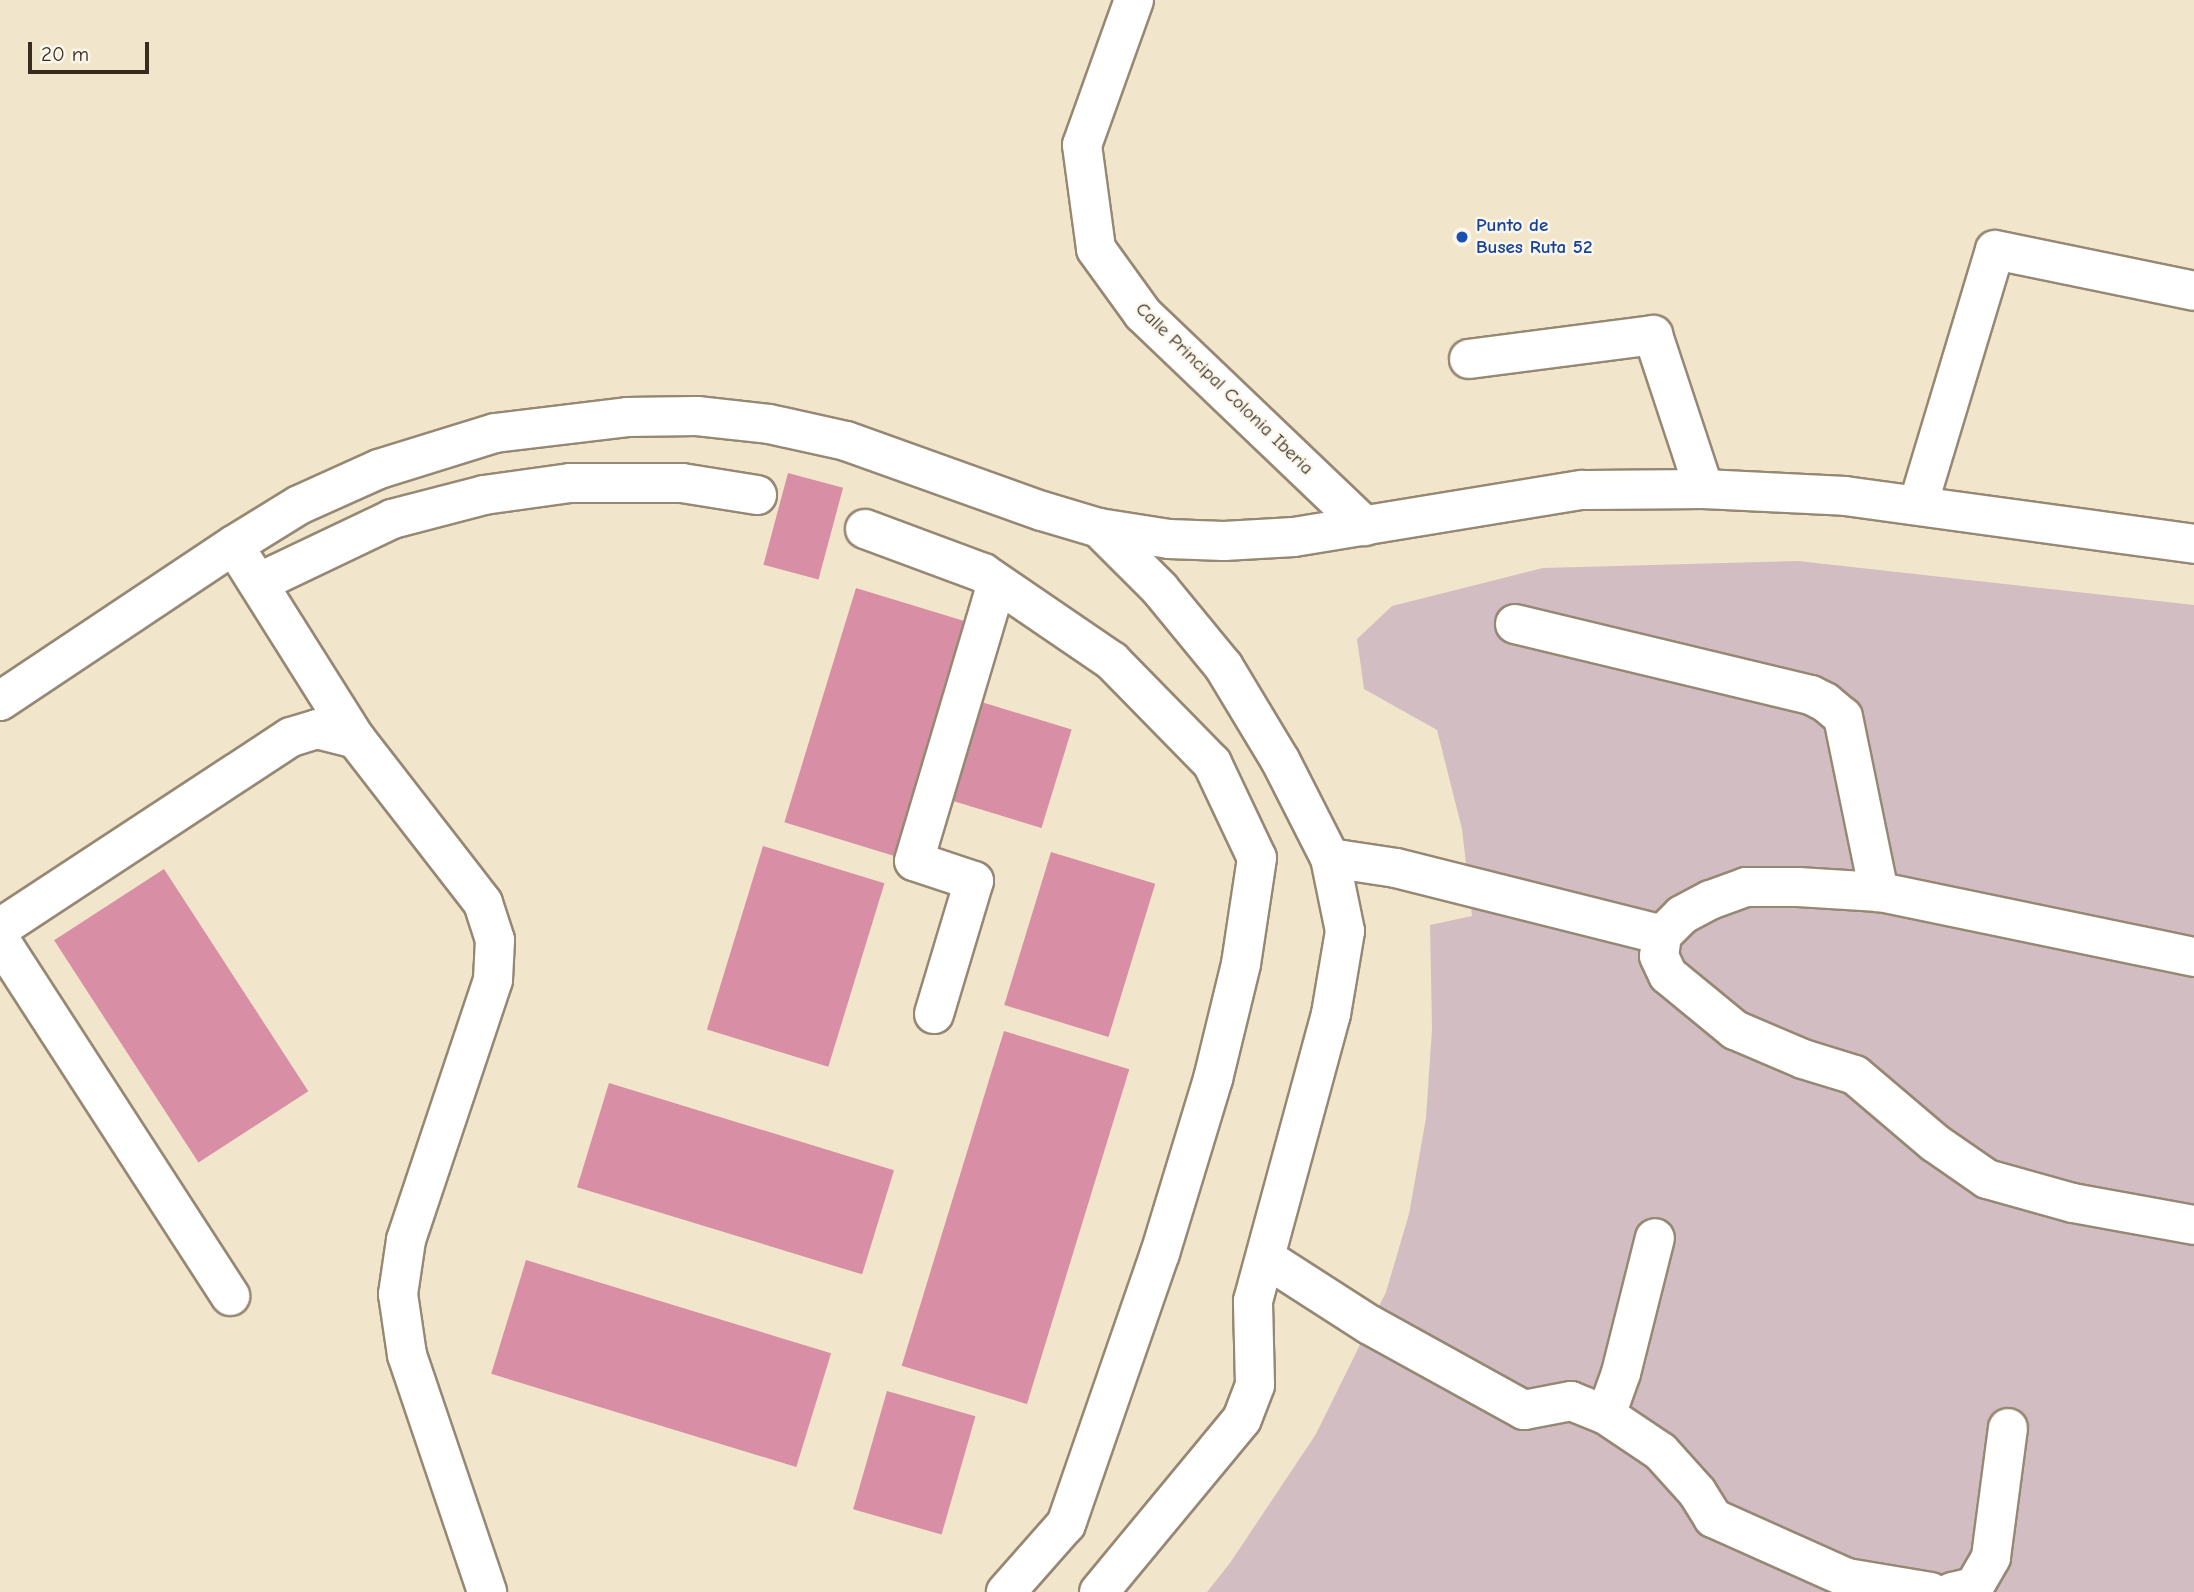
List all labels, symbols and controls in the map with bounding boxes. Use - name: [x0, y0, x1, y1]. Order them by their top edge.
- scale bar: [32, 28, 152, 72]
- text: 20 m: [41, 42, 89, 66]
- place label: Punto de Buses Ruta 52: [1476, 215, 1592, 259]
- marker: Punto de Buses Ruta 52: [1454, 229, 1470, 245]
- street label: Calle Principal Colonia Iberia: [1130, 298, 1318, 480]

